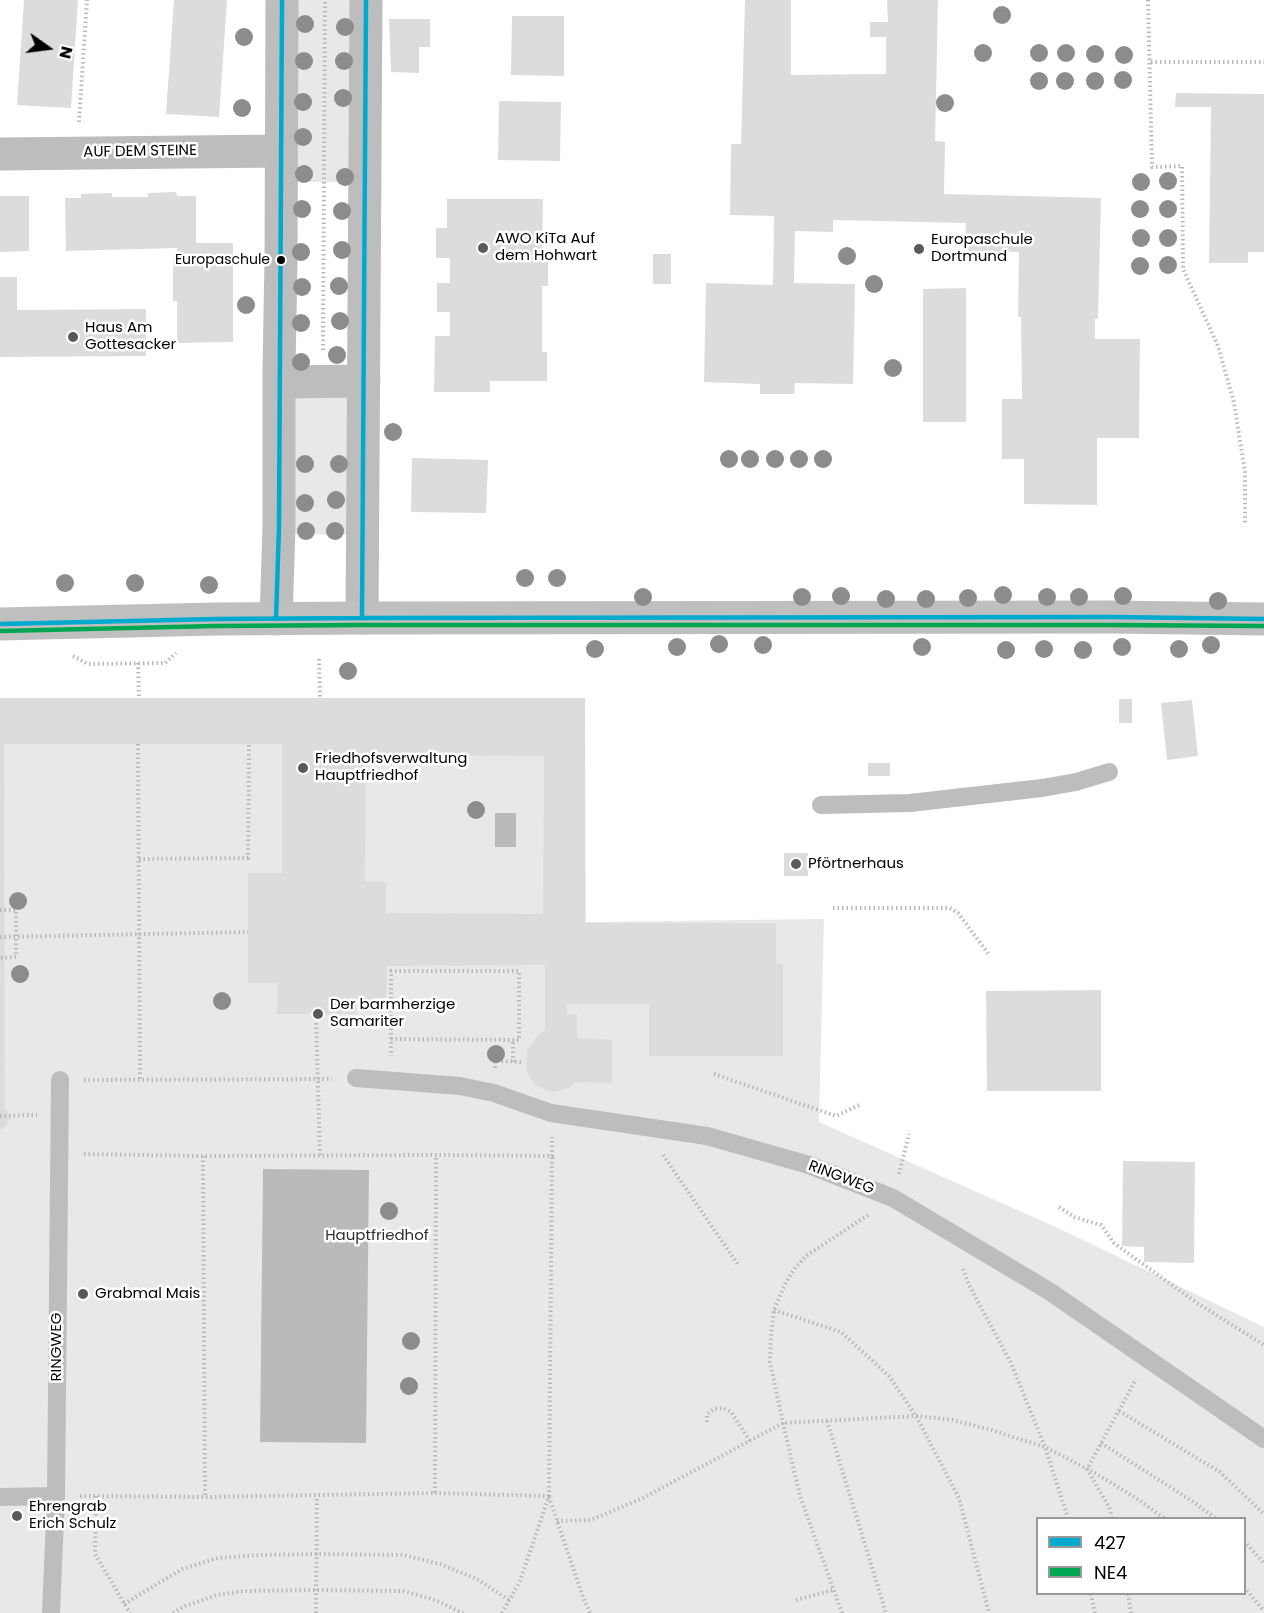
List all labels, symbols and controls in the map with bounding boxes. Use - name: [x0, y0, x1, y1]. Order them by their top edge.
- north arrow: [18, 18, 78, 78]
- text: N: [53, 44, 79, 61]
- street label: AUF DEM STEINE: [83, 142, 197, 162]
- place label: AWO KiTa Auf dem Hohwart: [495, 230, 597, 265]
- place label: Europaschule Dortmund: [931, 231, 1033, 266]
- marker: AWO KiTa Auf dem Hohwart: [476, 241, 490, 255]
- marker: Europaschule Dortmund: [912, 242, 926, 256]
- place label: Europaschule: [175, 252, 270, 268]
- marker: Europaschule: [275, 254, 287, 266]
- place label: Haus Am Gottesacker: [85, 319, 176, 354]
- marker: Haus Am Gottesacker: [66, 330, 80, 344]
- place label: Friedhofsverwaltung Hauptfriedhof: [315, 750, 467, 785]
- marker: Friedhofsverwaltung Hauptfriedhof: [296, 761, 310, 775]
- place label: Pförtnerhaus: [808, 855, 904, 873]
- marker: Pförtnerhaus: [789, 857, 803, 871]
- place label: Der barmherzige Samariter: [330, 996, 455, 1031]
- marker: Der barmherzige Samariter: [311, 1007, 325, 1021]
- street label: RINGWEG: [806, 1157, 876, 1199]
- park label: Hauptfriedhof: [325, 1227, 429, 1245]
- place label: Grabmal Mais: [95, 1285, 200, 1303]
- marker: Grabmal Mais: [76, 1287, 90, 1301]
- street label: RINGWEG: [48, 1312, 66, 1382]
- place label: Ehrengrab Erich Schulz: [29, 1498, 116, 1533]
- marker: Ehrengrab Erich Schulz: [10, 1509, 24, 1523]
- legend: [1036, 1517, 1246, 1595]
- text: 427: [1094, 1530, 1126, 1555]
- text: NE4: [1094, 1560, 1127, 1585]

